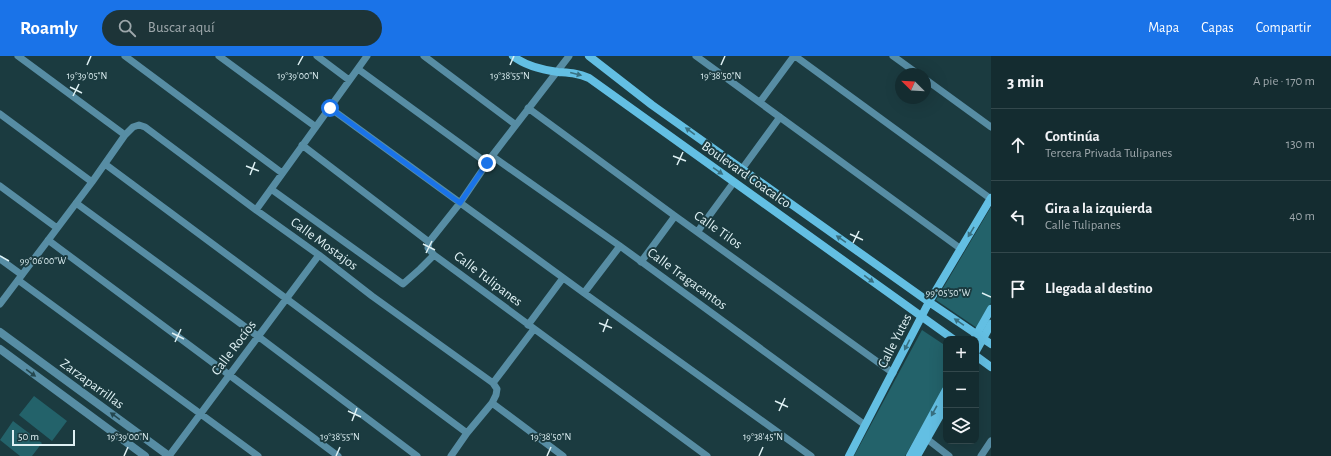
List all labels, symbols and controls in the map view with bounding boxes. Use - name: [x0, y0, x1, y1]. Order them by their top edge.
- search box: [102, 10, 382, 46]
- icon: search: [116, 17, 138, 39]
- text: Roamly: [20, 19, 78, 38]
- text: Buscar aquí: [148, 20, 215, 35]
- text: Mapa: [1148, 21, 1179, 35]
- text: Capas: [1201, 21, 1234, 35]
- text: Compartir: [1256, 21, 1311, 35]
- north arrow: [895, 68, 931, 104]
- text: 19°39'05"N: [67, 71, 107, 81]
- text: 19°39'00"N: [277, 71, 319, 81]
- text: 19°38'55"N: [490, 71, 530, 81]
- one-way arrow: [570, 71, 582, 77]
- text: 19°38'50"N: [701, 71, 741, 81]
- text: 3 min: [1007, 73, 1044, 90]
- text: A pie · 170 m: [1253, 75, 1315, 88]
- route start: [321, 99, 339, 117]
- one-way arrow: [684, 127, 695, 135]
- text: Continúa: [1045, 129, 1100, 144]
- icon: ahead: [1007, 134, 1029, 156]
- text: 130 m: [1286, 138, 1315, 151]
- street label: Boulevard Coacalco: [699, 139, 793, 211]
- text: Tercera Privada Tulipanes: [1045, 147, 1172, 160]
- route end: [478, 154, 496, 172]
- one-way arrow: [712, 167, 723, 175]
- text: Gira a la izquierda: [1045, 201, 1152, 216]
- icon: left: [1007, 206, 1029, 228]
- street label: Calle Tilos: [691, 208, 745, 252]
- text: 40 m: [1289, 210, 1315, 223]
- street label: Calle Mostajos: [288, 215, 360, 273]
- text: Calle Tulipanes: [1045, 219, 1121, 232]
- one-way arrow: [967, 226, 974, 238]
- one-way arrow: [836, 235, 846, 243]
- street label: Calle Tragacantos: [645, 246, 729, 312]
- street label: Calle Tulipanes: [451, 249, 525, 309]
- text: 99°06'00"W: [20, 256, 66, 266]
- one-way arrow: [864, 275, 874, 283]
- icon: arrive: [1007, 278, 1029, 300]
- text: Llegada al destino: [1045, 281, 1153, 296]
- text: 99°05'50"W: [926, 288, 970, 298]
- street label: Calle Yutes: [875, 312, 915, 370]
- street label: Calle Rocíos: [209, 318, 259, 378]
- one-way arrow: [954, 318, 964, 326]
- map controls: [943, 336, 979, 444]
- button: +: [943, 336, 979, 372]
- one-way arrow: [904, 339, 911, 351]
- street label: Zarzaparrillas: [58, 356, 126, 412]
- one-way arrow: [26, 368, 37, 377]
- button: −: [943, 372, 979, 408]
- one-way arrow: [931, 405, 938, 417]
- button: layers: [943, 408, 979, 444]
- one-way arrow: [109, 412, 120, 421]
- scale bar: [12, 428, 75, 447]
- text: 50 m: [18, 431, 39, 442]
- text: 19°39'00"N: [107, 432, 149, 442]
- text: 19°38'55"N: [320, 432, 360, 442]
- text: 19°38'50"N: [531, 432, 571, 442]
- text: 19°38'45"N: [743, 432, 783, 442]

